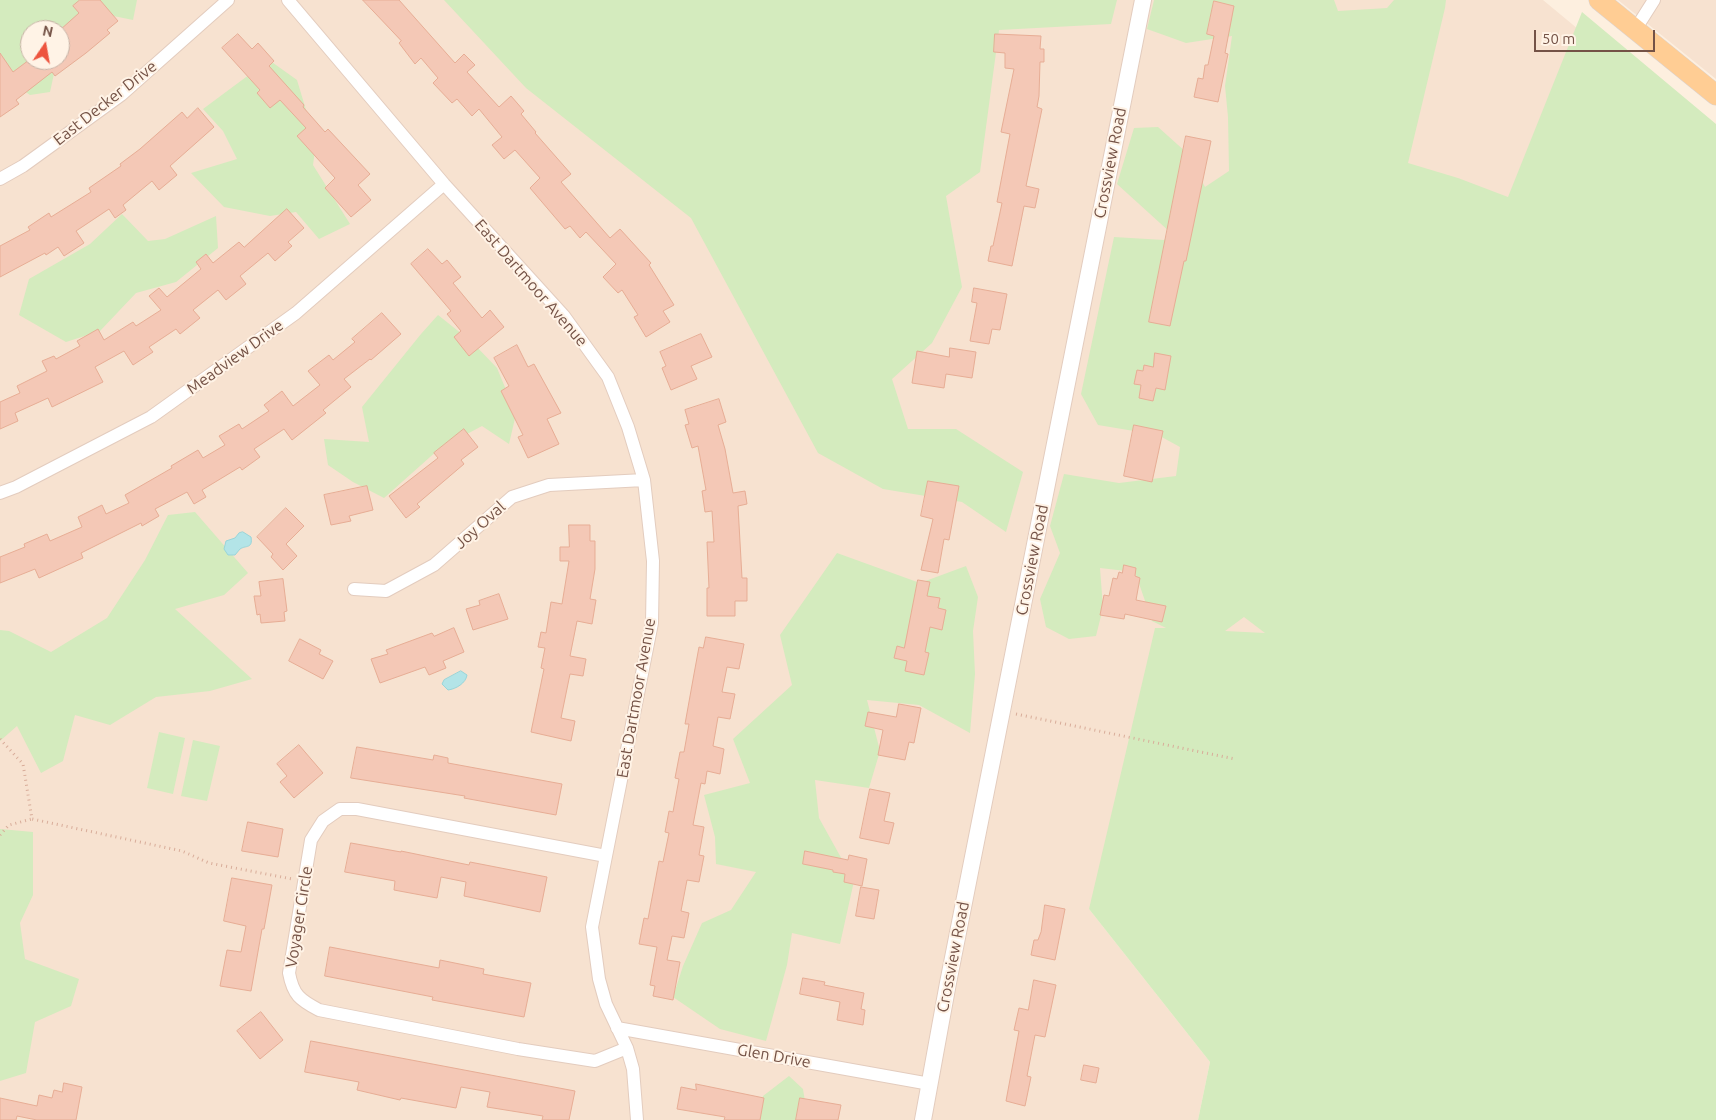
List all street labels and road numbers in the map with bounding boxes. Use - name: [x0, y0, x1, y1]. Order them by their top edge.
- street label: East Decker Drive: [50, 57, 160, 149]
- street label: Crossview Road: [1090, 106, 1130, 220]
- street label: East Dartmoor Avenue: [471, 216, 591, 350]
- street label: Meadview Drive: [183, 316, 287, 398]
- street label: Joy Oval: [451, 497, 509, 553]
- street label: Crossview Road: [1012, 503, 1052, 617]
- street label: East Dartmoor Avenue: [612, 617, 660, 779]
- street label: Voyager Circle: [281, 865, 317, 969]
- street label: Crossview Road: [933, 900, 973, 1014]
- street label: Glen Drive: [736, 1040, 812, 1072]

